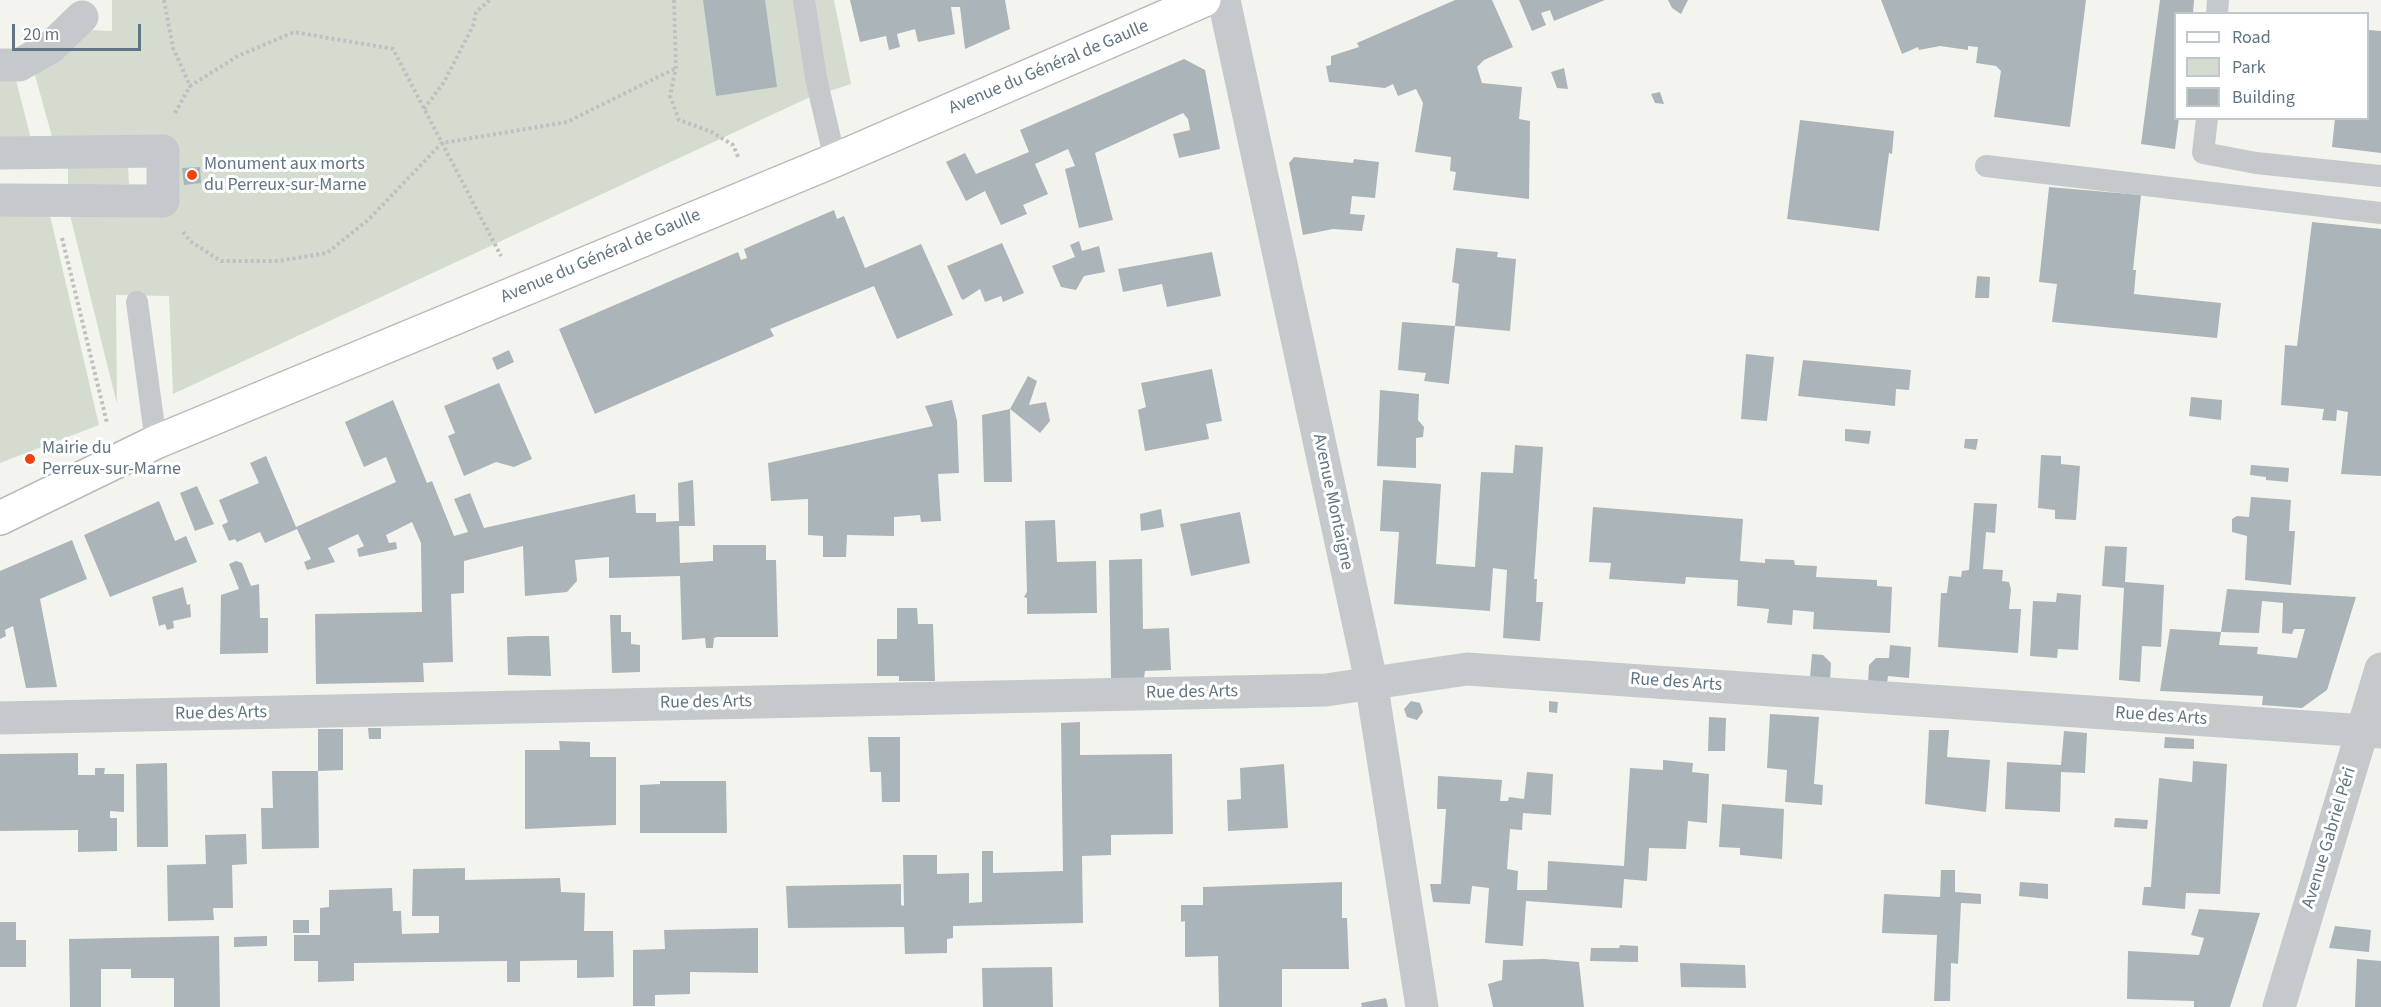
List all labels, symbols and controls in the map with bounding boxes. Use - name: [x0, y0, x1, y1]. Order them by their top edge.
- scale bar: [15, 12, 144, 50]
- legend: [2174, 12, 2369, 120]
- street label: Avenue du Général de Gaulle: [946, 16, 1152, 120]
- text: 20 m: [23, 22, 59, 47]
- text: Road: [2232, 25, 2271, 50]
- text: Park: [2232, 55, 2266, 80]
- text: Building: [2232, 85, 2295, 110]
- place label: Monument aux morts du Perreux-sur-Marne: [204, 154, 366, 196]
- marker: Monument aux morts du Perreux-sur-Marne: [185, 168, 199, 182]
- street label: Avenue du Général de Gaulle: [498, 205, 704, 309]
- street label: Avenue Montaigne: [1307, 432, 1357, 572]
- place label: Mairie du Perreux-sur-Marne: [42, 438, 181, 480]
- marker: Mairie du Perreux-sur-Marne: [23, 452, 37, 466]
- street label: Rue des Arts: [1629, 669, 1723, 697]
- street label: Rue des Arts: [1146, 681, 1238, 705]
- street label: Rue des Arts: [660, 691, 752, 715]
- street label: Rue des Arts: [175, 702, 267, 726]
- street label: Rue des Arts: [2114, 703, 2208, 731]
- street label: Avenue Gabriel Péri: [2298, 765, 2362, 911]

